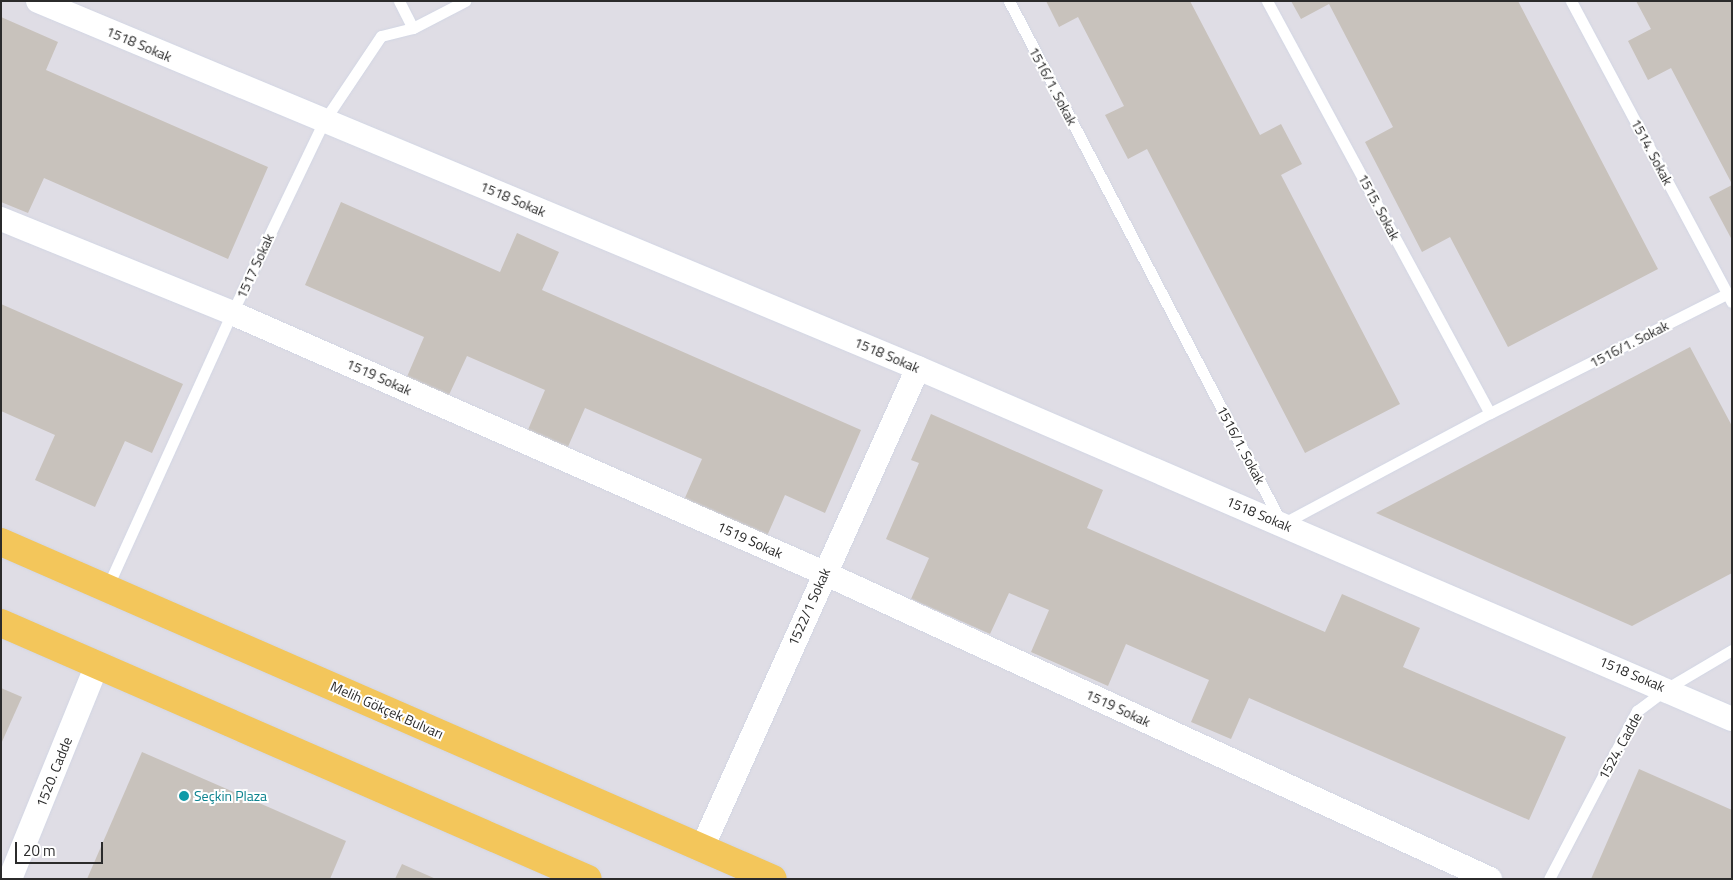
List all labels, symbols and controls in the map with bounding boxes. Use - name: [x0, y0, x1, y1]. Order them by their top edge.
- street label: 1518 Sokak: [104, 23, 174, 65]
- street label: 1516/1. Sokak: [1025, 44, 1081, 128]
- street label: 1514. Sokak: [1627, 116, 1677, 188]
- street label: 1515. Sokak: [1354, 171, 1404, 243]
- street label: 1518 Sokak: [478, 178, 548, 220]
- street label: 1517 Sokak: [233, 231, 277, 301]
- street label: 1516/1. Sokak: [1587, 317, 1671, 371]
- street label: 1518 Sokak: [852, 334, 922, 376]
- street label: 1519 Sokak: [344, 355, 414, 399]
- street label: 1516/1. Sokak: [1213, 403, 1269, 487]
- street label: 1518 Sokak: [1224, 493, 1294, 535]
- street label: 1519 Sokak: [715, 518, 785, 562]
- street label: 1522/1 Sokak: [784, 565, 834, 649]
- street label: 1518 Sokak: [1597, 653, 1667, 695]
- street label: Melih Gökçek Bulvarı: [328, 678, 446, 742]
- street label: 1519 Sokak: [1083, 686, 1153, 730]
- street label: 1524. Cadde: [1595, 710, 1645, 782]
- street label: 1520. Cadde: [32, 735, 76, 809]
- place label: Seçkin Plaza: [194, 788, 267, 804]
- marker: Seçkin Plaza: [178, 790, 190, 802]
- scale bar: [18, 832, 105, 864]
- text: 20 m: [23, 839, 56, 862]

